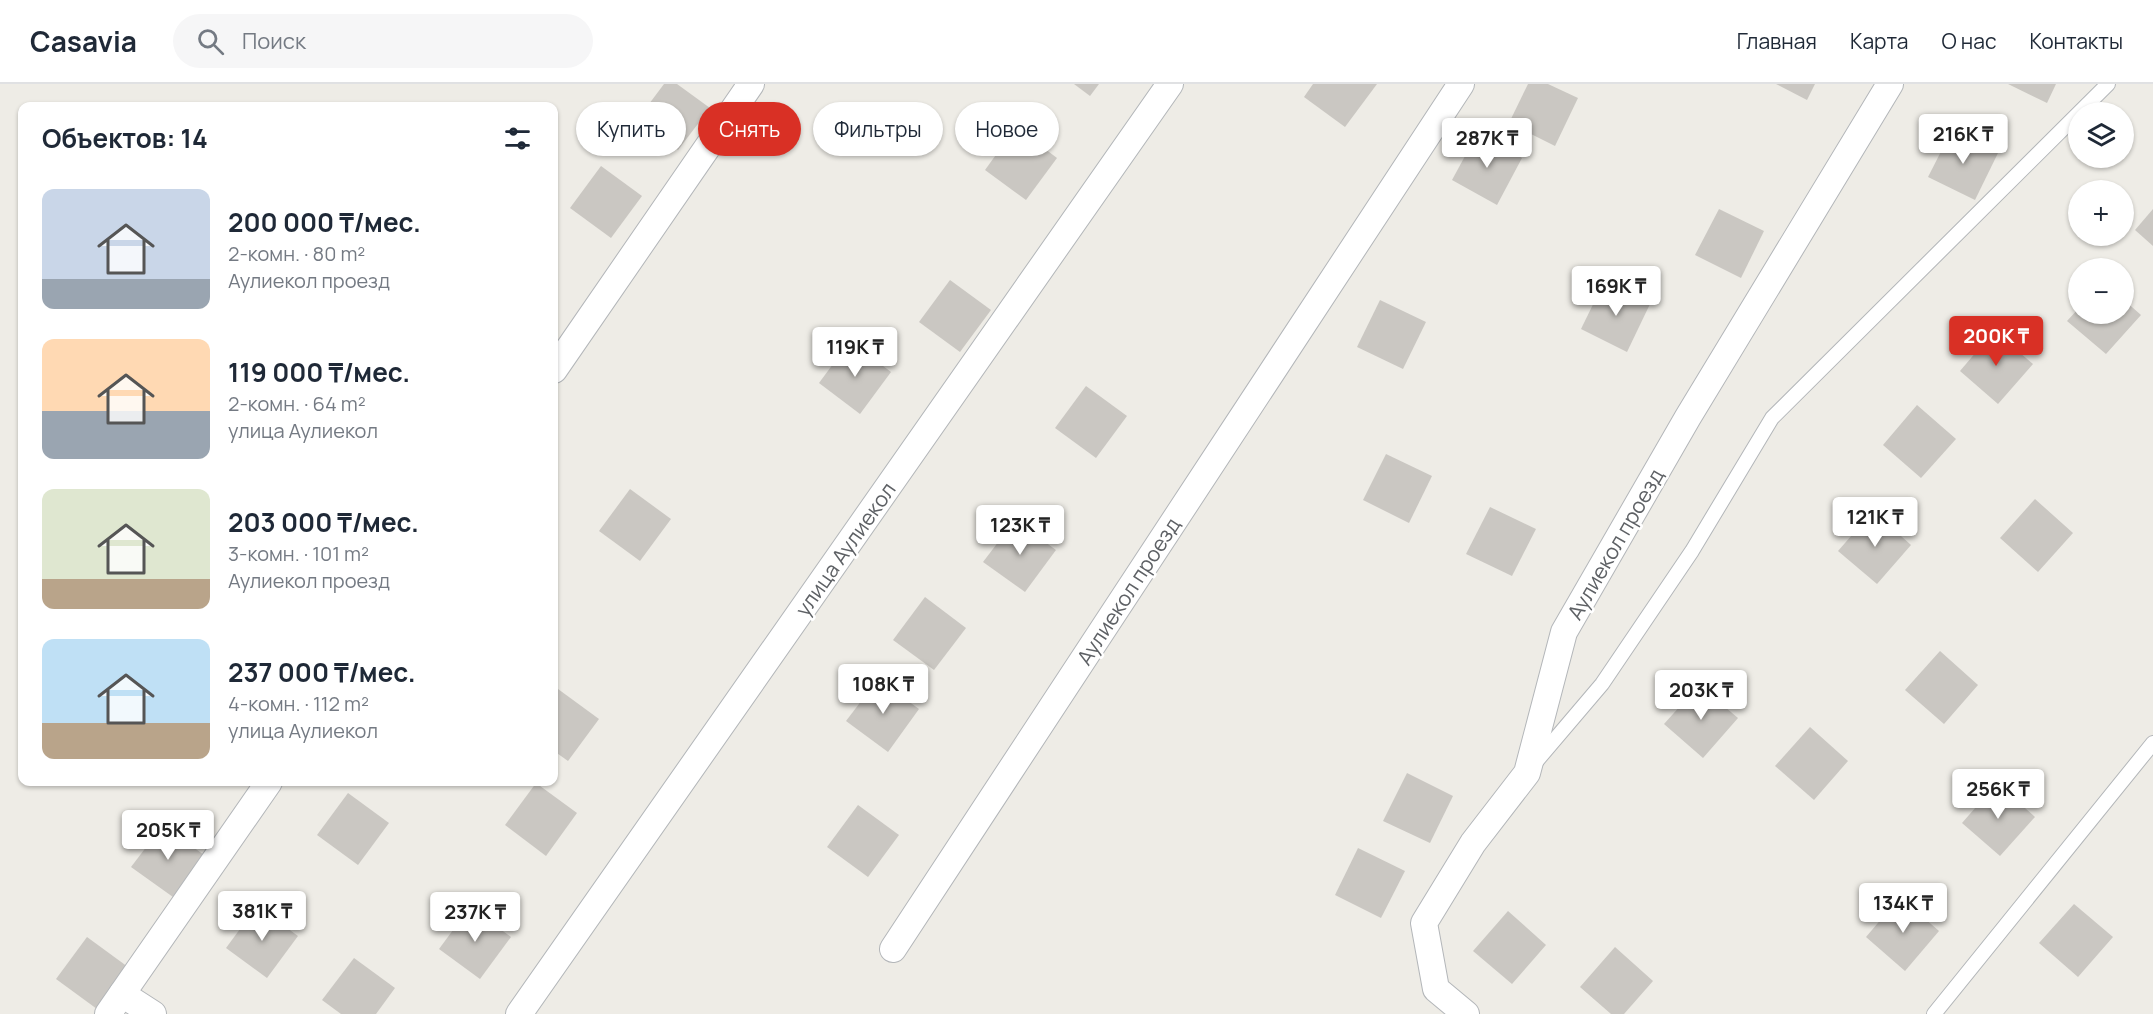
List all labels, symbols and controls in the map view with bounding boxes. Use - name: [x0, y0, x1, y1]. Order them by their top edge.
- search box: [173, 14, 593, 68]
- text: Casavia: [30, 22, 137, 60]
- icon: search: [194, 25, 227, 58]
- text: Поиск: [242, 26, 306, 56]
- text: Главная: [1737, 27, 1817, 55]
- text: Карта: [1850, 27, 1908, 55]
- text: О нас: [1941, 27, 1997, 55]
- text: Контакты: [2030, 27, 2123, 55]
- chip: Купить: [576, 102, 686, 156]
- chip: Снять: [698, 102, 801, 156]
- chip: Фильтры: [813, 102, 943, 156]
- chip: Новое: [955, 102, 1059, 156]
- map controls: [2068, 102, 2134, 324]
- button: layers: [2068, 102, 2134, 168]
- pin: 216K ₸: [1914, 114, 2012, 165]
- pin: 287K ₸: [1438, 118, 1536, 169]
- text: Объектов: 14: [42, 120, 208, 156]
- text: 216K ₸: [1933, 120, 1993, 147]
- icon: filters: [501, 122, 534, 155]
- text: 287K ₸: [1456, 124, 1518, 151]
- button: +: [2068, 180, 2134, 246]
- text: 200 000 ₸/мес.: [228, 204, 421, 240]
- icon: home: [90, 213, 162, 285]
- text: 2-комн. · 80 m²: [228, 240, 365, 267]
- button: −: [2068, 258, 2134, 324]
- pin: 169K ₸: [1567, 266, 1665, 317]
- text: Аулиекол проезд: [228, 267, 390, 294]
- text: 169K ₸: [1586, 272, 1646, 299]
- pin: 200K ₸: [1947, 316, 2045, 367]
- text: 200K ₸: [1963, 322, 2029, 349]
- pin: 119K ₸: [806, 327, 904, 378]
- text: 119K ₸: [826, 333, 884, 360]
- text: 119 000 ₸/мес.: [228, 354, 410, 390]
- icon: home: [90, 363, 162, 435]
- text: 2-комн. · 64 m²: [228, 390, 366, 417]
- text: улица Аулиекол: [228, 417, 378, 444]
- street label: Аулиекол проезд: [1560, 463, 1670, 625]
- street label: улица Аулиекол: [788, 476, 902, 622]
- pin: 121K ₸: [1826, 497, 1924, 548]
- text: 121K ₸: [1847, 503, 1903, 530]
- text: 203 000 ₸/мес.: [228, 504, 419, 540]
- pin: 123K ₸: [971, 505, 1069, 556]
- text: 123K ₸: [990, 511, 1050, 538]
- street label: Аулиекол проезд: [1070, 512, 1186, 670]
- icon: home: [90, 513, 162, 585]
- text: 3-комн. · 101 m²: [228, 540, 369, 567]
- text: Аулиекол проезд: [228, 567, 390, 594]
- text: 237 000 ₸/мес.: [228, 654, 416, 690]
- icon: home: [90, 663, 162, 735]
- pin: 108K ₸: [834, 664, 932, 715]
- text: 108K ₸: [852, 670, 914, 697]
- pin: 203K ₸: [1652, 670, 1750, 721]
- text: 203K ₸: [1669, 676, 1733, 703]
- text: 4-комн. · 112 m²: [228, 690, 369, 717]
- text: улица Аулиекол: [228, 717, 378, 744]
- pin: 256K ₸: [1949, 769, 2047, 820]
- text: 256K ₸: [1966, 775, 2030, 802]
- pin: 205K ₸: [119, 810, 217, 861]
- text: 205K ₸: [136, 816, 200, 843]
- pin: 134K ₸: [1854, 883, 1952, 934]
- text: 134K ₸: [1873, 889, 1933, 916]
- pin: 381K ₸: [213, 891, 311, 942]
- pin: 237K ₸: [426, 892, 524, 943]
- text: 381K ₸: [232, 897, 292, 924]
- text: 237K ₸: [444, 898, 506, 925]

